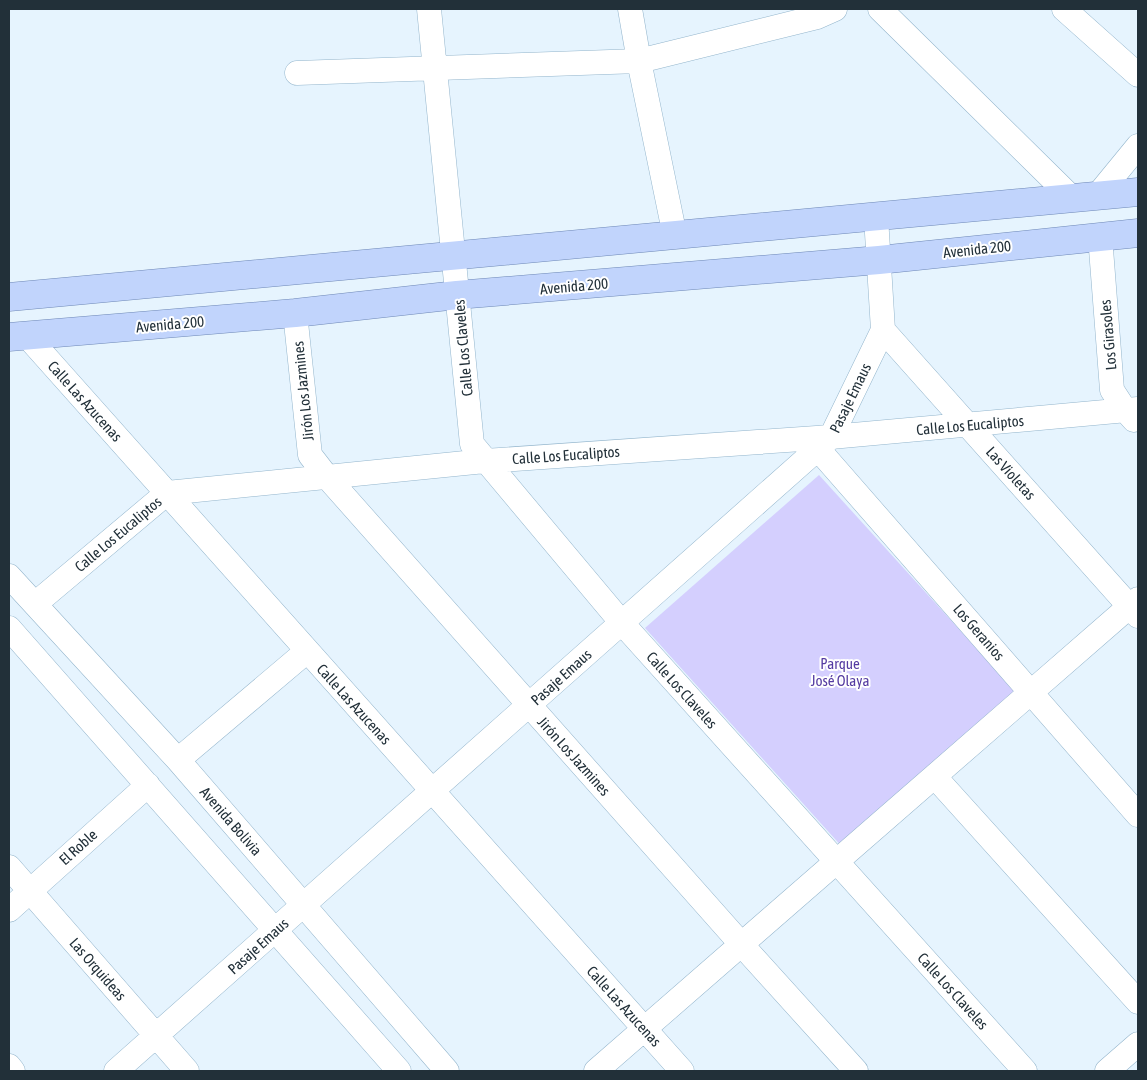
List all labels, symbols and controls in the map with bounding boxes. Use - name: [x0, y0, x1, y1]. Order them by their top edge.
- street label: Avenida 200: [942, 237, 1012, 261]
- street label: Avenida 200: [539, 275, 609, 297]
- street label: Calle Los Claveles: [450, 299, 476, 397]
- street label: Los Girasoles: [1096, 299, 1120, 371]
- street label: Avenida 200: [135, 313, 205, 335]
- street label: Jirón Los Jazmines: [289, 340, 317, 442]
- street label: Calle Las Azucenas: [44, 357, 126, 445]
- street label: Pasaje Emaus: [826, 360, 874, 436]
- street label: Calle Los Eucaliptos: [916, 412, 1024, 438]
- street label: Calle Los Eucaliptos: [512, 443, 620, 467]
- street label: Las Violetas: [983, 443, 1039, 503]
- street label: Calle Los Eucaliptos: [71, 493, 165, 575]
- street label: Los Geranios: [950, 600, 1008, 664]
- street label: Pasaje Emaus: [527, 645, 595, 709]
- street label: Calle Los Claveles: [643, 648, 721, 732]
- park label: Parque José Olaya: [811, 655, 869, 689]
- street label: Calle Las Azucenas: [313, 660, 395, 748]
- street label: Jirón Los Jazmines: [534, 713, 614, 799]
- street label: Avenida Bolivia: [197, 783, 265, 859]
- street label: El Roble: [56, 826, 100, 868]
- street label: Pasaje Emaus: [224, 914, 292, 978]
- street label: Las Orquideas: [66, 934, 130, 1004]
- street label: Calle Los Claveles: [914, 949, 992, 1033]
- street label: Calle Las Azucenas: [583, 962, 665, 1050]

